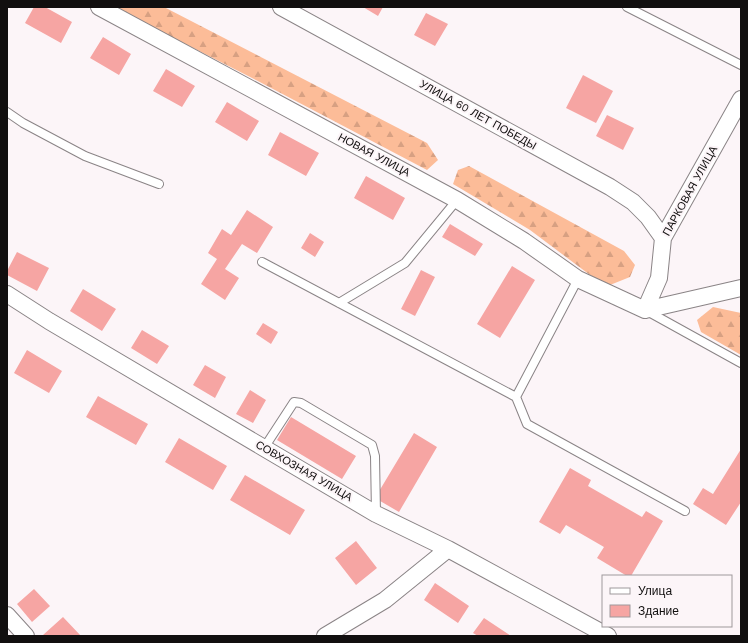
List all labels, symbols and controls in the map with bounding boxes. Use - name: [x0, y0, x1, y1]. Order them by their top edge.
- street label: УЛИЦА 60 ЛЕТ ПОБЕДЫ: [417, 77, 539, 153]
- street label: НОВАЯ УЛИЦА: [336, 131, 413, 180]
- street label: ПАРКОВАЯ УЛИЦА: [660, 143, 720, 238]
- street label: СОВХОЗНАЯ УЛИЦА: [253, 438, 355, 504]
- legend: [602, 575, 732, 627]
- text: Улица: [638, 584, 672, 598]
- text: Здание: [638, 604, 679, 618]

